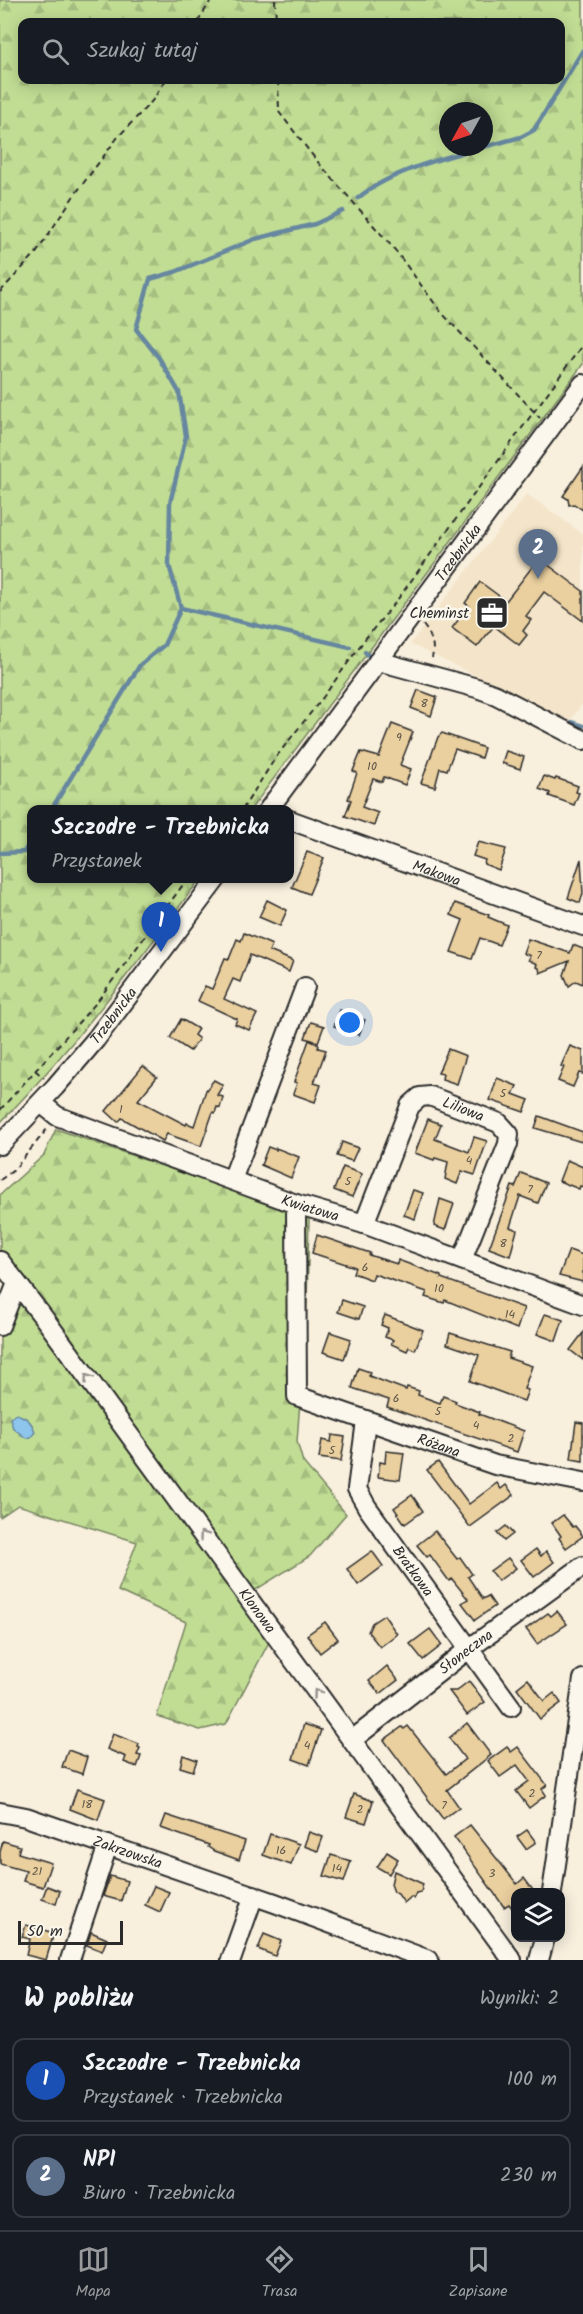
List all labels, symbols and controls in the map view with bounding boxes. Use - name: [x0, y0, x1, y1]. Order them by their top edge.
- search box: [18, 18, 565, 84]
- text: Szukaj tutaj: [87, 34, 198, 69]
- icon: search: [39, 35, 72, 68]
- north arrow: [439, 102, 493, 156]
- street label: Trzebnicka: [430, 519, 489, 587]
- pin: 2: [518, 530, 558, 579]
- office icon: Cheminst: [474, 595, 510, 631]
- place label: Cheminst: [410, 602, 469, 626]
- house number: 8: [420, 694, 428, 713]
- house number: 9: [396, 728, 402, 747]
- house number: 10: [367, 757, 377, 776]
- popup: [27, 805, 294, 883]
- text: Szczodre - Trzebnicka: [52, 811, 269, 846]
- text: Przystanek: [52, 846, 142, 878]
- street label: Makowa: [409, 854, 464, 894]
- pin: 1: [142, 902, 180, 952]
- house number: 7: [536, 946, 542, 965]
- street label: Trzebnicka: [85, 983, 144, 1051]
- your location: [335, 1008, 364, 1037]
- house number: 5: [500, 1084, 508, 1103]
- street label: Liliowa: [439, 1091, 487, 1129]
- house number: 1: [119, 1100, 123, 1119]
- house number: 4: [466, 1151, 473, 1170]
- house number: 5: [345, 1172, 353, 1191]
- house number: 7: [527, 1180, 533, 1199]
- street label: Kwiatowa: [277, 1188, 342, 1229]
- house number: 8: [499, 1234, 507, 1253]
- house number: 6: [362, 1258, 368, 1277]
- house number: 10: [434, 1279, 444, 1298]
- house number: 14: [505, 1305, 516, 1324]
- one-way arrow: [84, 1373, 95, 1384]
- house number: 6: [393, 1389, 399, 1408]
- house number: 5: [435, 1402, 443, 1421]
- house number: 4: [473, 1416, 480, 1435]
- street label: Różana: [414, 1428, 463, 1465]
- house number: 2: [508, 1429, 515, 1448]
- house number: 5: [329, 1441, 337, 1460]
- one-way arrow: [199, 1531, 210, 1542]
- street label: Bratkowa: [385, 1541, 439, 1602]
- street label: Klonowa: [232, 1583, 281, 1639]
- street label: Słoneczna: [434, 1624, 499, 1681]
- one-way arrow: [314, 1688, 325, 1699]
- house number: 4: [304, 1736, 311, 1755]
- house number: 2: [529, 1784, 536, 1803]
- house number: 18: [82, 1795, 93, 1814]
- house number: 7: [441, 1796, 447, 1815]
- house number: 2: [357, 1800, 364, 1819]
- street label: Zakrzowska: [89, 1830, 165, 1876]
- house number: 16: [276, 1841, 286, 1860]
- house number: 14: [332, 1859, 343, 1878]
- house number: 21: [32, 1862, 43, 1881]
- house number: 3: [489, 1864, 496, 1883]
- map controls: [511, 1888, 565, 1942]
- button: layers: [511, 1888, 565, 1942]
- scale bar: [18, 1918, 123, 1946]
- text: 50 m: [27, 1919, 63, 1944]
- text: W pobliżu: [24, 1978, 133, 2020]
- text: Wyniki: 2: [480, 1983, 559, 2015]
- text: Szczodre - Trzebnicka: [83, 2047, 301, 2082]
- text: 1: [42, 2064, 49, 2096]
- text: 100 m: [507, 2064, 557, 2096]
- text: Przystanek · Trzebnicka: [83, 2082, 283, 2114]
- text: NPI: [83, 2143, 116, 2178]
- text: 2: [40, 2160, 51, 2192]
- text: 230 m: [500, 2160, 557, 2192]
- text: Biuro · Trzebnicka: [83, 2178, 235, 2210]
- tab: Mapa: [76, 2243, 111, 2304]
- tab: Trasa: [262, 2243, 298, 2304]
- tab: Zapisane: [449, 2243, 507, 2304]

